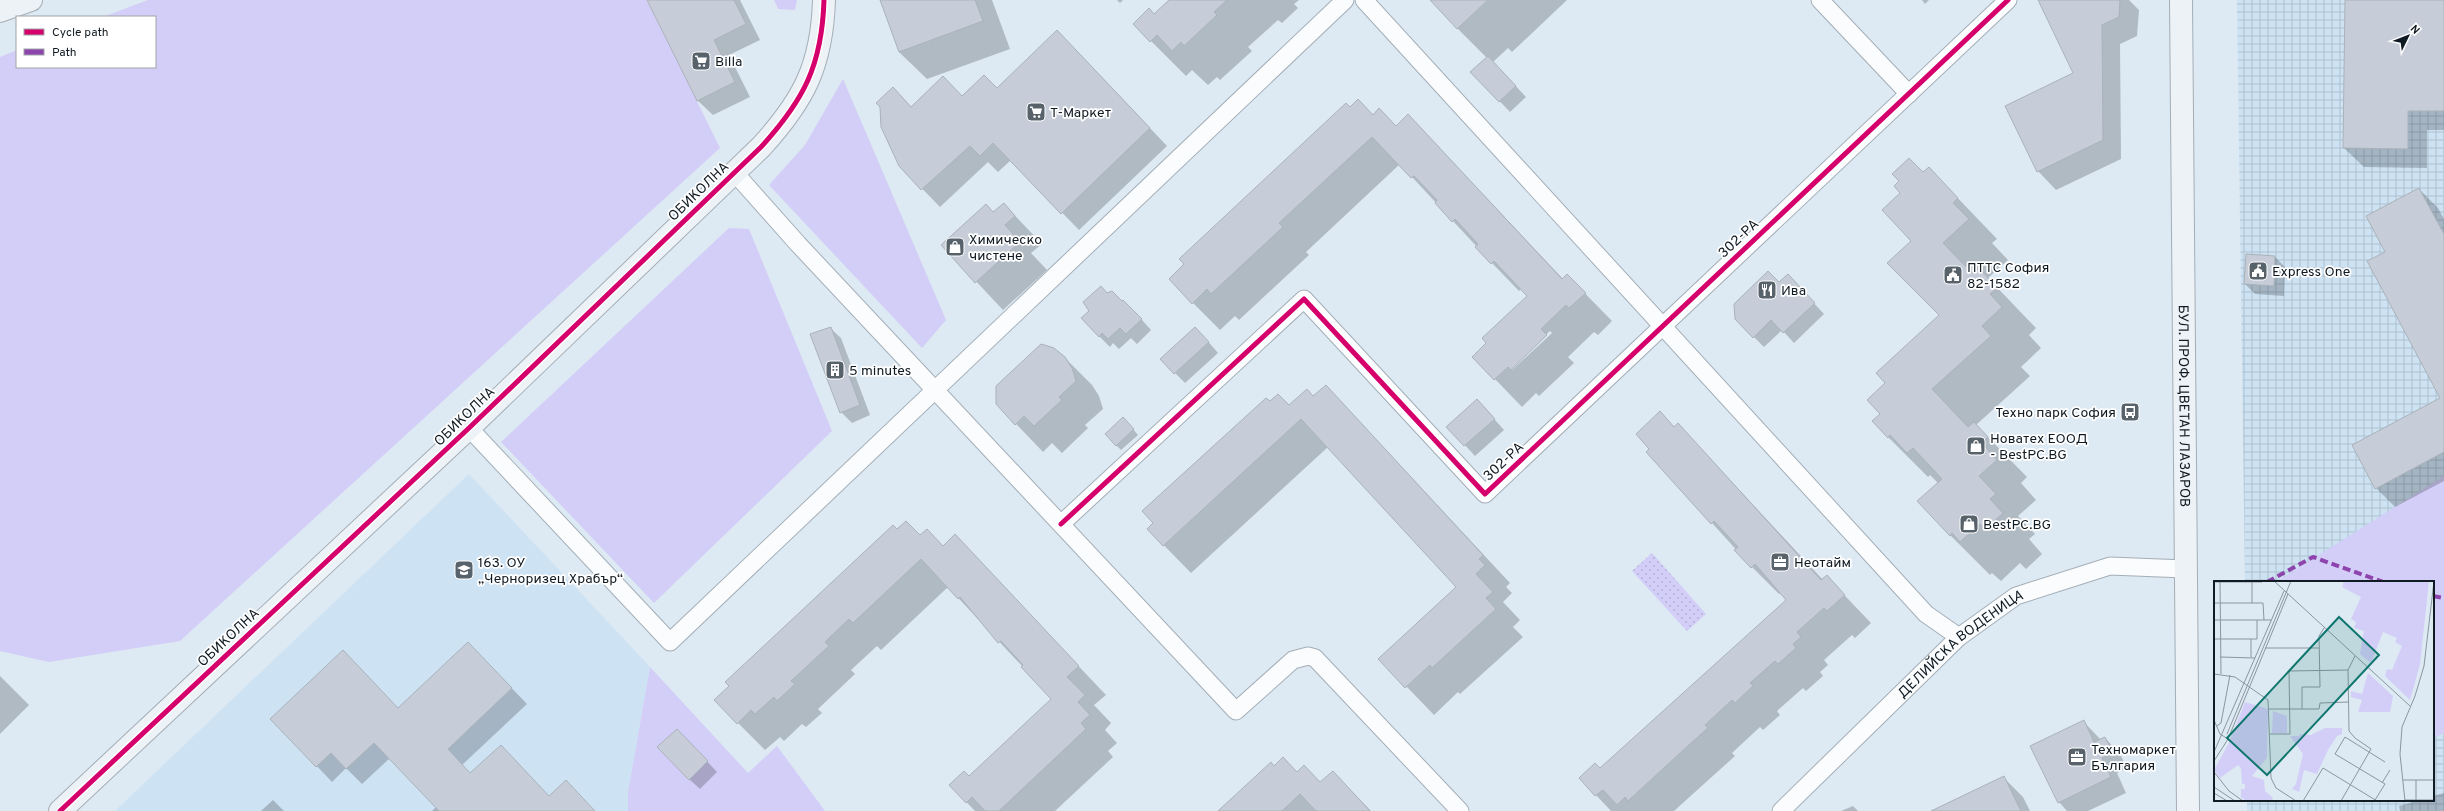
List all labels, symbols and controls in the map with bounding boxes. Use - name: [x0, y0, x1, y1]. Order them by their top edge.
- legend: [16, 16, 156, 68]
- north arrow: [2388, 16, 2428, 56]
- text: N: [2407, 22, 2422, 38]
- text: Cycle path: [52, 25, 109, 41]
- text: Path: [52, 45, 77, 61]
- supermarket icon: Billa: [690, 50, 712, 72]
- place label: Billa: [715, 54, 742, 71]
- supermarket icon: Т-Маркет: [1025, 101, 1047, 123]
- place label: Т-Маркет: [1050, 105, 1111, 122]
- street label: ОБИКОЛНА: [665, 159, 733, 225]
- street label: 302-РА: [1715, 216, 1763, 262]
- place label: Химическо чистене: [969, 232, 1042, 265]
- shop icon: Химическо чистене: [944, 236, 966, 258]
- place label: ПТТС София 82-1582: [1967, 260, 2049, 293]
- public building icon: Express One: [2247, 260, 2269, 282]
- public building icon: ПТТС София 82-1582: [1942, 264, 1964, 286]
- place label: Express One: [2272, 264, 2350, 281]
- restaurant icon: Ива: [1756, 279, 1778, 301]
- place label: Ива: [1781, 283, 1806, 300]
- street label: БУЛ. ПРОФ. ЦВЕТАН ЛАЗАРОВ: [2174, 305, 2192, 507]
- building icon: 5 minutes: [824, 359, 846, 381]
- place label: 5 minutes: [849, 363, 911, 380]
- street label: ОБИКОЛНА: [431, 384, 499, 450]
- bus stop icon: Техно парк София: [2119, 401, 2141, 423]
- place label: Техно парк София: [1995, 405, 2116, 422]
- place label: Новатех ЕООД - BestPC.BG: [1990, 431, 2088, 464]
- shop icon: Новатех ЕООД - BestPC.BG: [1965, 435, 1987, 457]
- street label: 302-РА: [1480, 439, 1528, 485]
- shop icon: BestPC.BG: [1958, 513, 1980, 535]
- place label: BestPC.BG: [1983, 517, 2051, 534]
- office icon: Неотайм: [1769, 551, 1791, 573]
- place label: 163. ОУ „Черноризец Храбър“: [478, 555, 623, 588]
- place label: Неотайм: [1794, 555, 1851, 572]
- school or university icon: 163. ОУ „Черноризец Храбър“: [453, 559, 475, 581]
- inset map: [2214, 581, 2434, 801]
- street label: ДЕЛИЙСКА ВОДЕНИЦА: [1895, 587, 2026, 702]
- street label: ОБИКОЛНА: [195, 605, 263, 671]
- place label: Техномаркет България: [2091, 742, 2176, 775]
- office icon: Техномаркет България: [2066, 746, 2088, 768]

